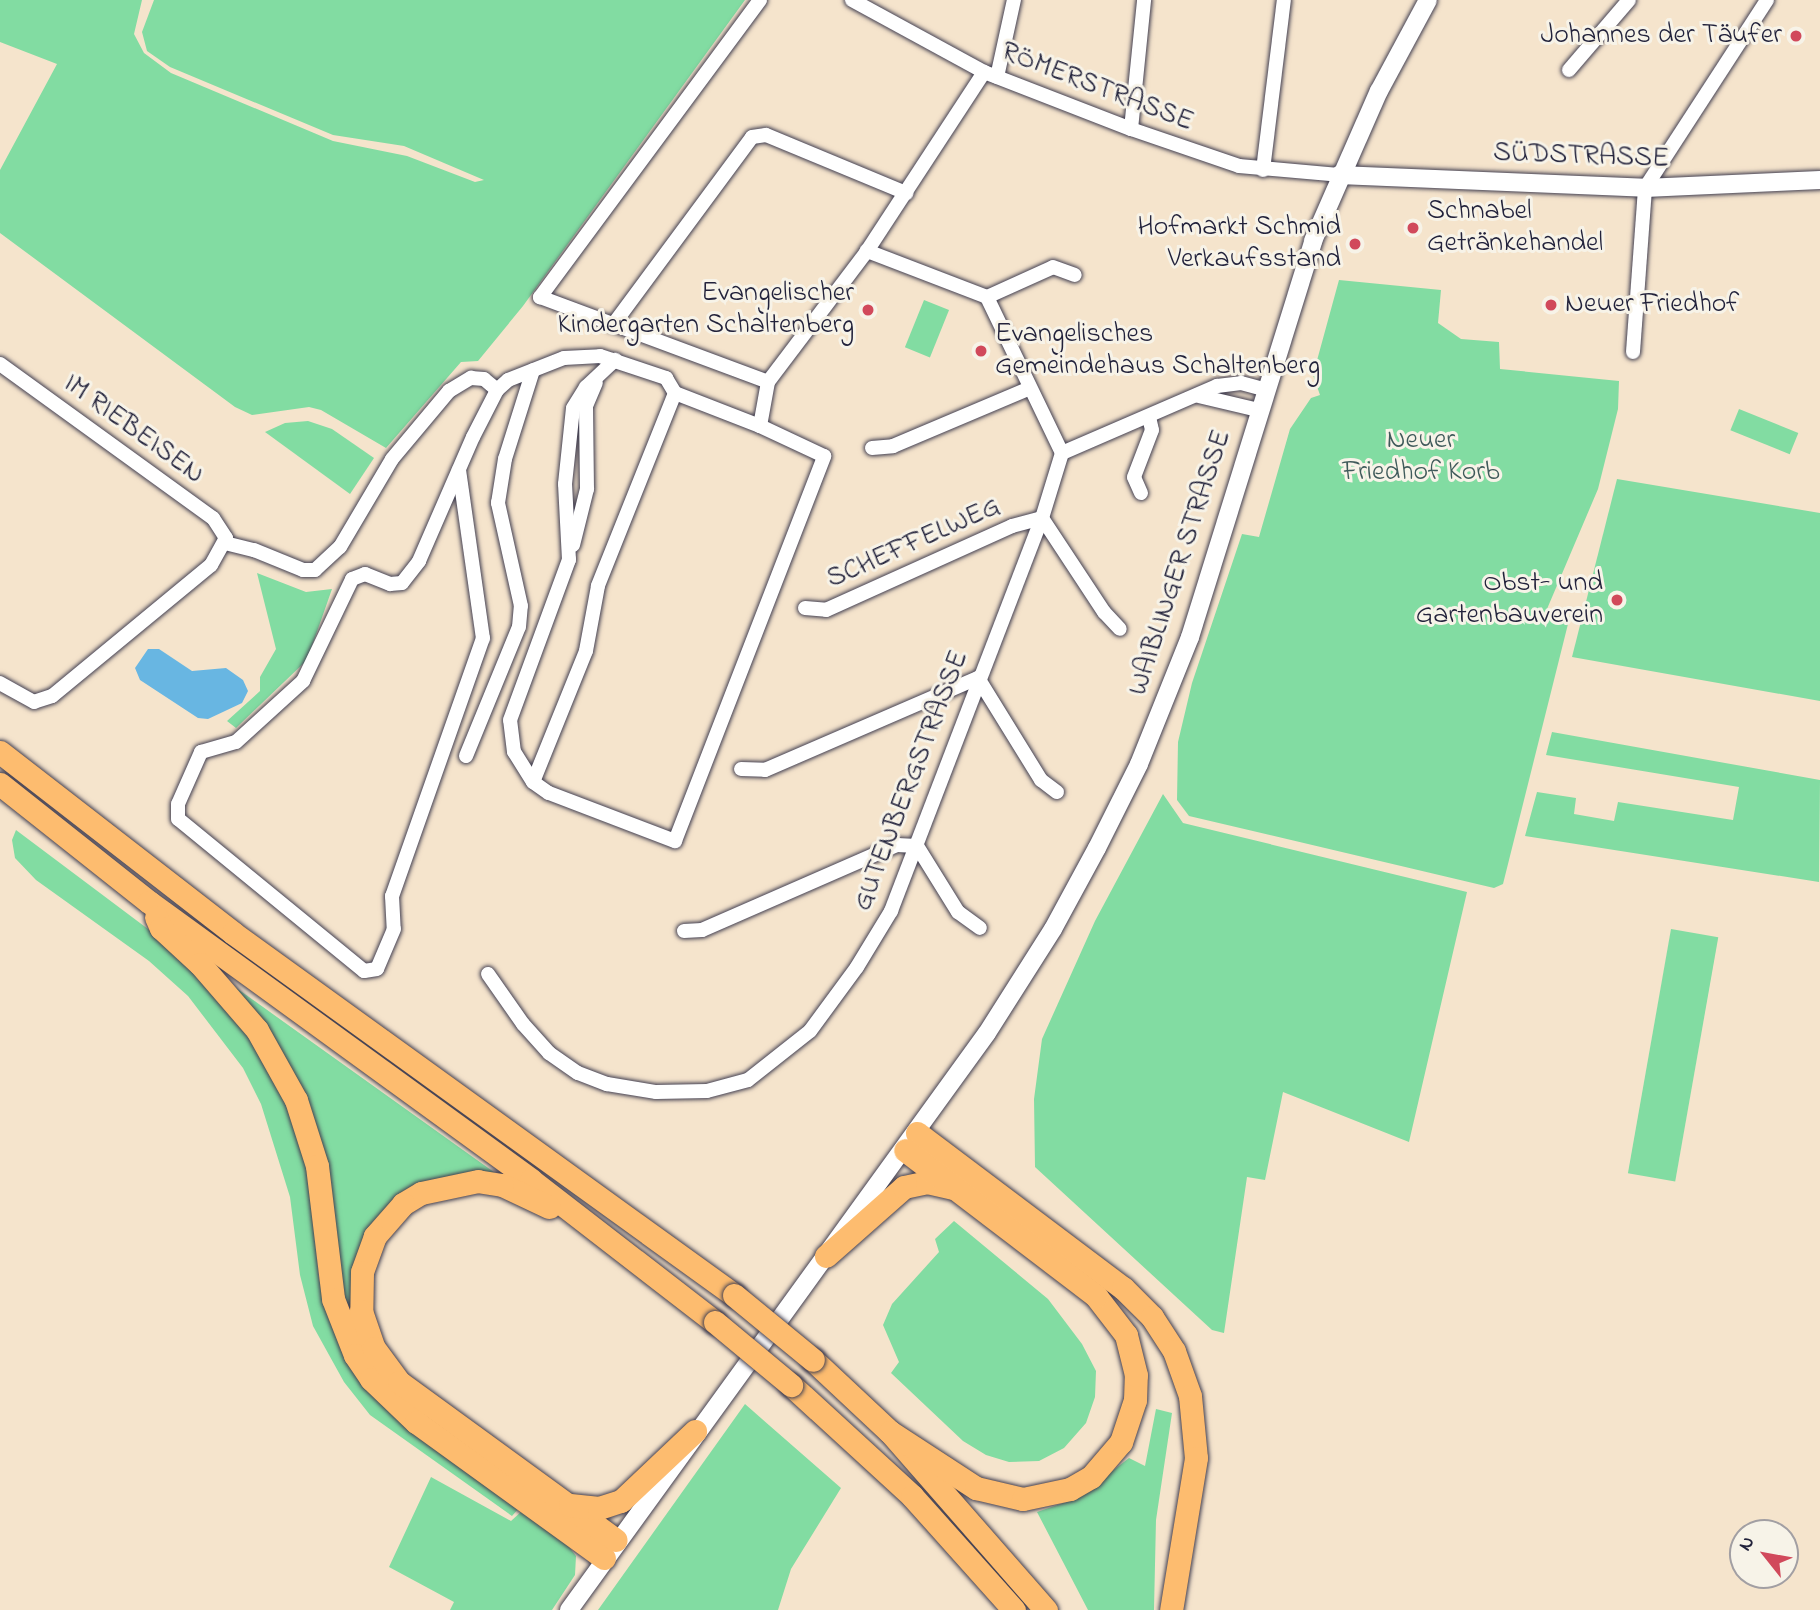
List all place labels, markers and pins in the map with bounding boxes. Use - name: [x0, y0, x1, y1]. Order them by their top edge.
- place label: Johannes der Täufer: [1540, 19, 1782, 53]
- marker: Johannes der Täufer: [1788, 28, 1804, 44]
- place label: Schnabel Getränkehandel: [1427, 195, 1603, 261]
- place label: Hofmarkt Schmid Verkaufsstand: [1138, 211, 1341, 277]
- marker: Schnabel Getränkehandel: [1405, 220, 1421, 236]
- marker: Hofmarkt Schmid Verkaufsstand: [1347, 236, 1363, 252]
- place label: Evangelischer Kindergarten Schaltenberg: [558, 277, 854, 343]
- place label: Neuer Friedhof: [1565, 288, 1739, 322]
- marker: Neuer Friedhof: [1543, 297, 1559, 313]
- marker: Evangelischer Kindergarten Schaltenberg: [860, 302, 876, 318]
- place label: Evangelisches Gemeindehaus Schaltenberg: [995, 318, 1320, 384]
- marker: Evangelisches Gemeindehaus Schaltenberg: [973, 343, 989, 359]
- place label: Obst- und Gartenbauverein: [1416, 567, 1603, 633]
- marker: Obst- und Gartenbauverein: [1609, 592, 1625, 608]

